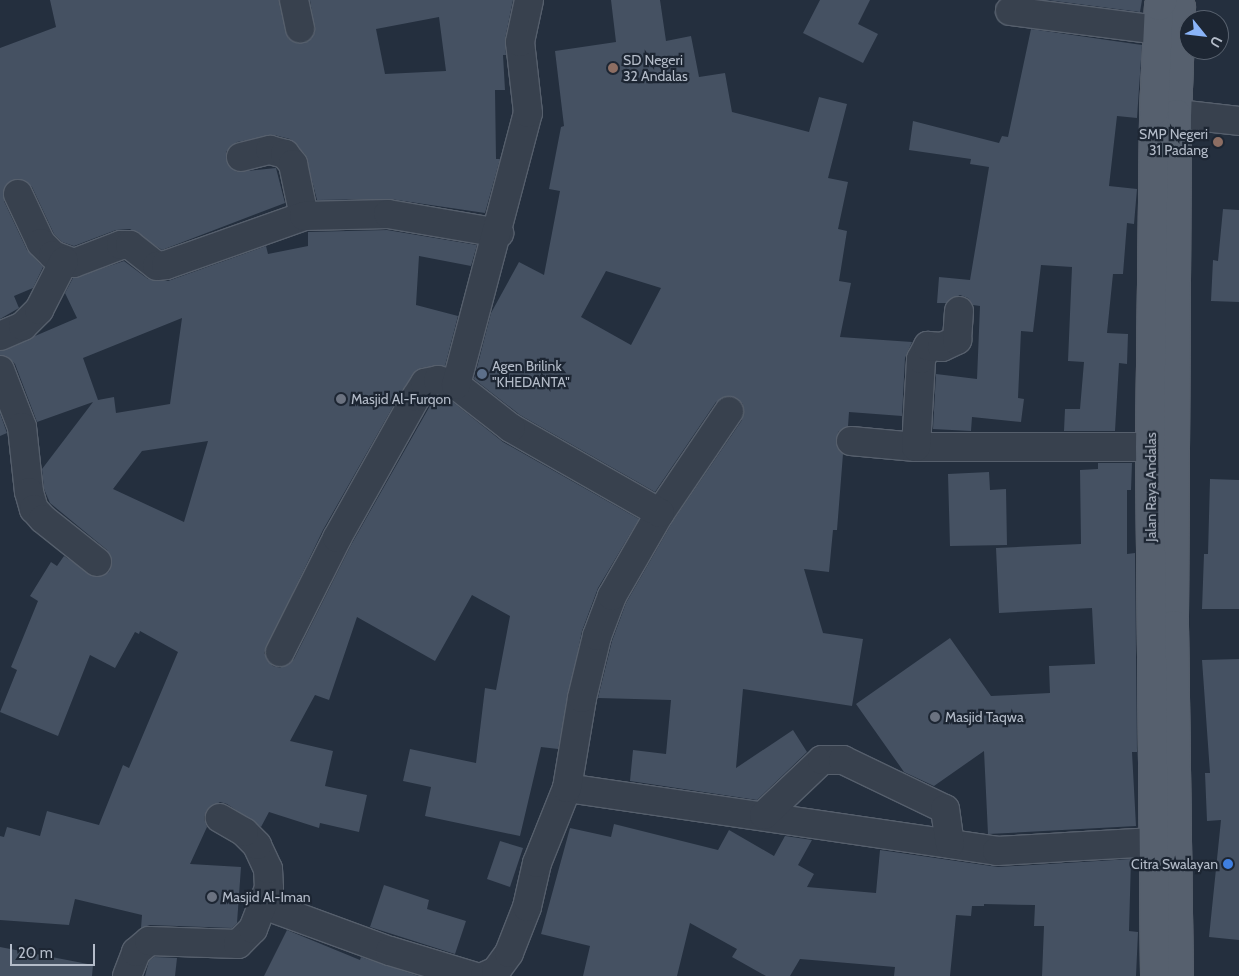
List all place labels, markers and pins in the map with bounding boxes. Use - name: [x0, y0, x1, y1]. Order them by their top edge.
- place label: SD Negeri 32 Andalas: [623, 52, 688, 84]
- marker: SD Negeri 32 Andalas: [607, 62, 619, 74]
- place label: SMP Negeri 31 Padang: [1139, 126, 1208, 158]
- marker: SMP Negeri 31 Padang: [1212, 136, 1224, 148]
- place label: Agen Brilink "KHEDANTA": [492, 358, 570, 391]
- marker: Agen Brilink "KHEDANTA": [476, 368, 488, 380]
- place label: Masjid Al-Furqon: [351, 391, 451, 407]
- marker: Masjid Al-Furqon: [335, 393, 347, 405]
- place label: Masjid Taqwa: [945, 709, 1024, 725]
- marker: Masjid Taqwa: [929, 711, 941, 723]
- place label: Citra Swalayan: [1131, 856, 1218, 872]
- marker: Citra Swalayan: [1222, 858, 1234, 870]
- place label: Masjid Al-Iman: [222, 889, 311, 905]
- marker: Masjid Al-Iman: [206, 891, 218, 903]

